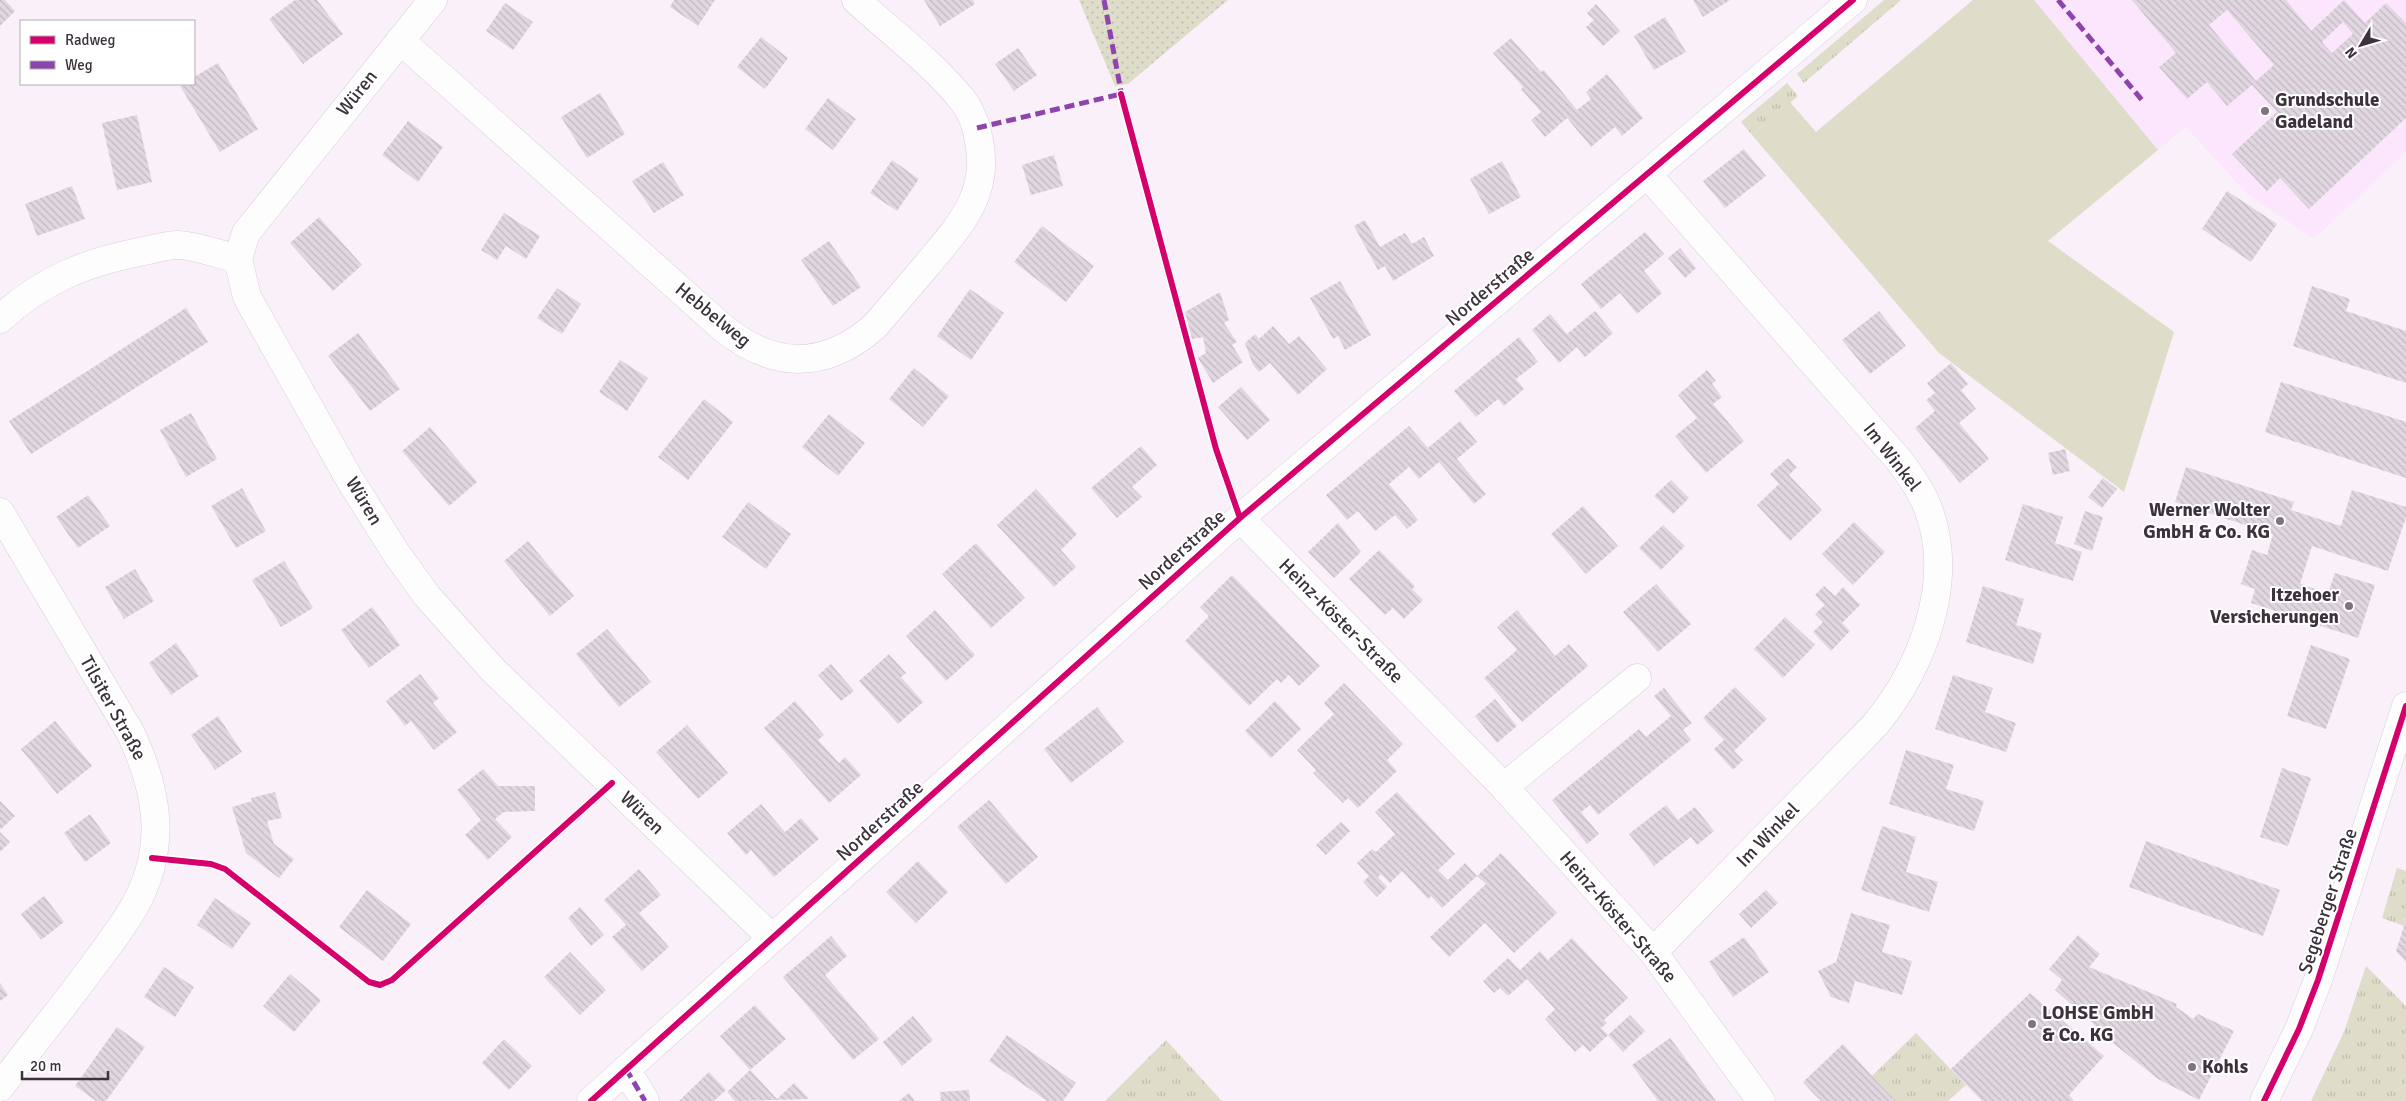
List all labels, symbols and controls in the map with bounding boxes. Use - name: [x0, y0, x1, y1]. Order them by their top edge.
- legend: [20, 20, 195, 85]
- north arrow: [2336, 20, 2386, 70]
- text: Radweg: [65, 31, 116, 49]
- text: N: [2341, 44, 2361, 62]
- text: Weg: [65, 56, 93, 74]
- street label: Würen: [331, 65, 383, 121]
- place label: Grundschule Gadeland: [2275, 88, 2379, 134]
- marker: Grundschule Gadeland: [2259, 105, 2271, 117]
- street label: Norderstraße: [1441, 243, 1539, 331]
- street label: Hebbelweg: [670, 277, 756, 353]
- street label: Im Winkel: [1858, 418, 1926, 496]
- street label: Würen: [340, 472, 388, 530]
- place label: Werner Wolter GmbH & Co. KG: [2143, 498, 2270, 544]
- street label: Norderstraße: [1133, 505, 1231, 595]
- marker: Werner Wolter GmbH & Co. KG: [2274, 515, 2286, 527]
- street label: Heinz-Köster-Straße: [1274, 554, 1408, 688]
- place label: Itzehoer Versicherungen: [2210, 583, 2339, 629]
- marker: Itzehoer Versicherungen: [2343, 600, 2355, 612]
- street label: Tilsiter Straße: [74, 652, 152, 764]
- street label: Norderstraße: [831, 776, 929, 866]
- street label: Würen: [615, 786, 669, 840]
- street label: Im Winkel: [1731, 798, 1805, 872]
- street label: Segeberger Straße: [2293, 825, 2363, 977]
- street label: Heinz-Köster-Straße: [1554, 846, 1682, 988]
- place label: LOHSE GmbH & Co. KG: [2042, 1001, 2154, 1047]
- marker: LOHSE GmbH & Co. KG: [2026, 1018, 2038, 1030]
- scale bar: [22, 1048, 109, 1080]
- place label: Kohls: [2202, 1055, 2248, 1079]
- text: 20 m: [30, 1057, 61, 1075]
- marker: Kohls: [2186, 1061, 2198, 1073]

